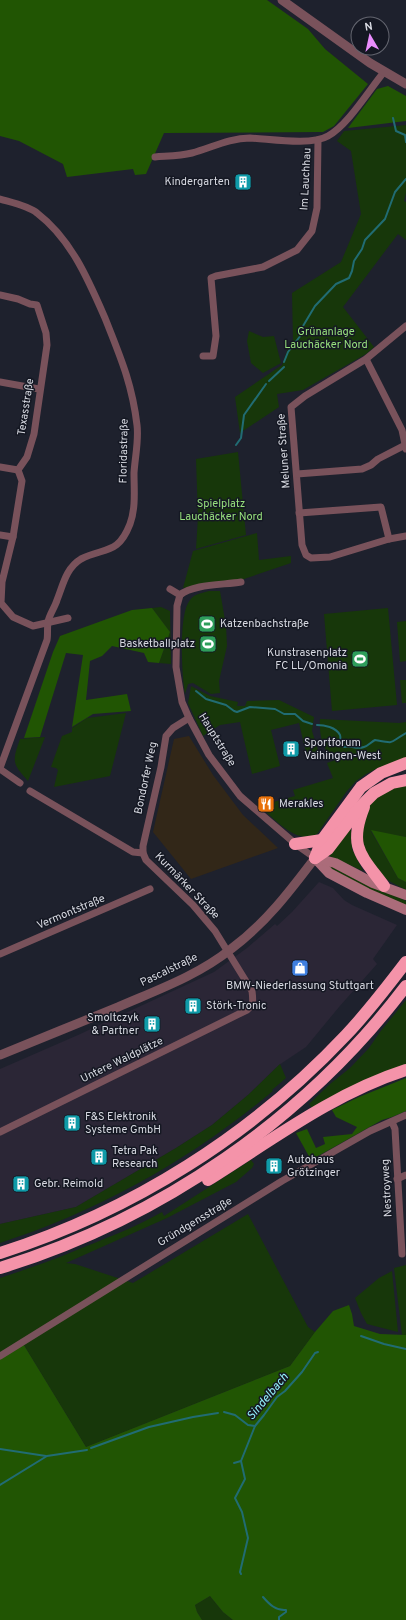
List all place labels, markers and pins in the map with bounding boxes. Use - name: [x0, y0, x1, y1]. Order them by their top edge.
- building icon: Kindergarten: [233, 172, 253, 192]
- place label: Kindergarten: [164, 175, 230, 189]
- sports icon: Katzenbachstraße: [197, 614, 217, 634]
- place label: Katzenbachstraße: [220, 617, 309, 631]
- sports icon: Basketballplatz: [198, 634, 218, 654]
- place label: Basketballplatz: [119, 637, 195, 651]
- place label: Kunstrasenplatz FC LL/Omonia: [267, 646, 347, 673]
- sports icon: Kunstrasenplatz FC LL/Omonia: [350, 649, 370, 669]
- place label: Sportforum Vaihingen-West: [304, 736, 381, 763]
- building icon: Sportforum Vaihingen-West: [281, 739, 301, 759]
- restaurant icon: Merakles: [256, 794, 276, 814]
- place label: Merakles: [279, 797, 323, 811]
- shop icon: BMW-Niederlassung Stuttgart: [290, 958, 310, 978]
- place label: BMW-Niederlassung Stuttgart: [226, 979, 374, 993]
- building icon: Störk-Tronic: [183, 996, 203, 1016]
- place label: Störk-Tronic: [206, 999, 266, 1013]
- place label: Smoltczyk & Partner: [87, 1011, 140, 1038]
- building icon: Smoltczyk & Partner: [142, 1014, 162, 1034]
- place label: F&S Elektronik Systeme GmbH: [85, 1110, 161, 1137]
- building icon: F&S Elektronik Systeme GmbH: [62, 1113, 82, 1133]
- place label: Tetra Pak Research: [112, 1144, 158, 1171]
- building icon: Tetra Pak Research: [89, 1147, 109, 1167]
- place label: Autohaus Grötzinger: [287, 1153, 341, 1180]
- building icon: Autohaus Grötzinger: [264, 1156, 284, 1176]
- building icon: Gebr. Reimold: [11, 1174, 31, 1194]
- place label: Gebr. Reimold: [34, 1177, 103, 1191]

